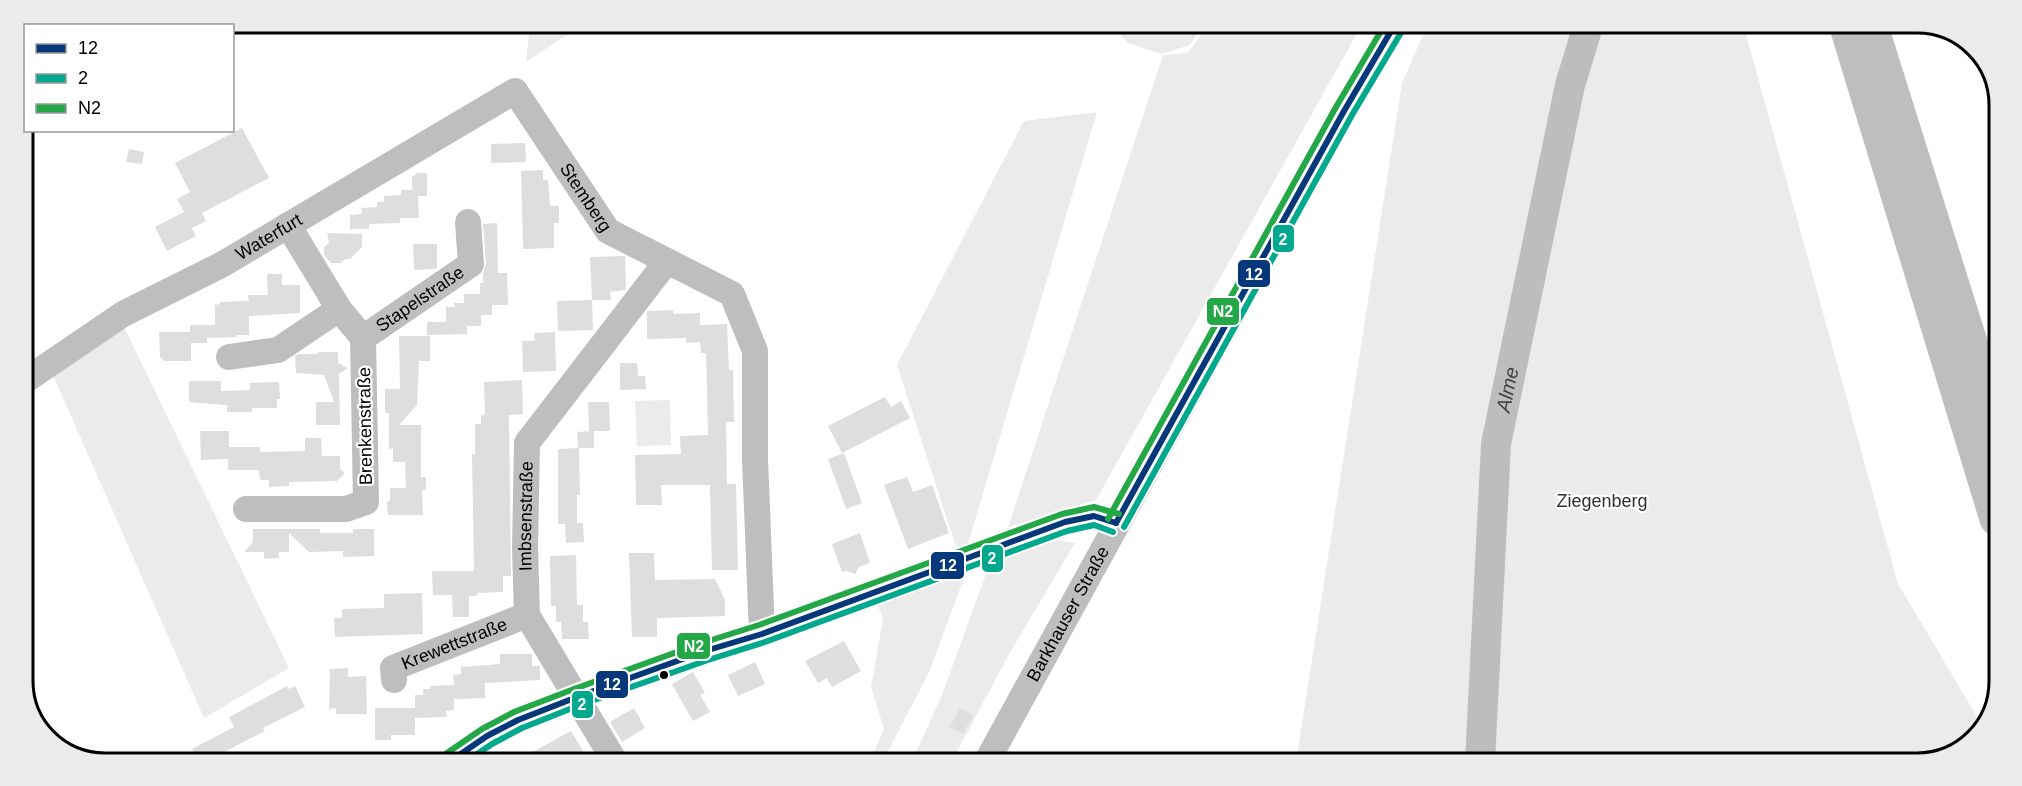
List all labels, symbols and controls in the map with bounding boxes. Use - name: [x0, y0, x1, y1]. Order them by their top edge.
- legend: [24, 24, 234, 132]
- text: 12: [78, 38, 98, 58]
- text: 2: [78, 68, 88, 88]
- text: N2: [78, 98, 101, 118]
- street label: Stemberg: [556, 159, 616, 236]
- street label: Waterfurt: [232, 210, 306, 264]
- line badge: 2: [1272, 224, 1295, 253]
- text: 2: [1279, 231, 1288, 248]
- line badge: 12: [1237, 259, 1271, 288]
- street label: Stapelstraße: [372, 262, 468, 336]
- text: 12: [1245, 266, 1263, 283]
- line badge: N2: [1206, 297, 1240, 326]
- text: N2: [1213, 303, 1233, 320]
- water label: Alme: [1492, 365, 1523, 415]
- street label: Brenkenstraße: [354, 367, 376, 485]
- street label: Imbsenstraße: [515, 461, 537, 571]
- park label: Ziegenberg: [1556, 491, 1648, 511]
- street label: Barkhauser Straße: [1023, 543, 1113, 685]
- line badge: 2: [981, 544, 1004, 573]
- text: 2: [988, 550, 997, 567]
- line badge: 12: [930, 551, 965, 580]
- text: 12: [939, 557, 957, 574]
- street label: Krewettstraße: [399, 614, 510, 674]
- line badge: N2: [676, 632, 711, 660]
- text: N2: [684, 638, 704, 655]
- unlabelled marker: [658, 669, 670, 681]
- line badge: 12: [595, 670, 629, 699]
- text: 12: [603, 676, 621, 693]
- line badge: 2: [571, 690, 594, 719]
- text: 2: [578, 696, 587, 713]

